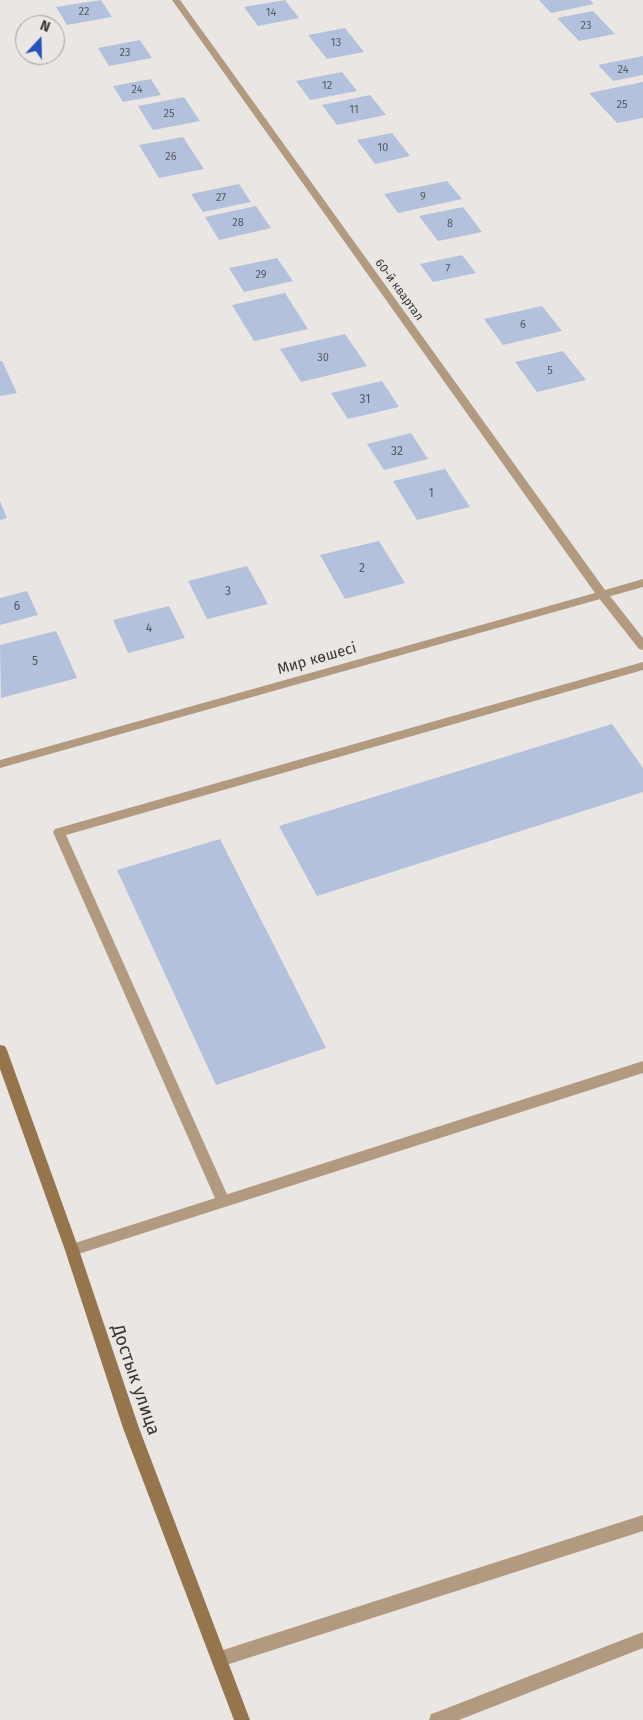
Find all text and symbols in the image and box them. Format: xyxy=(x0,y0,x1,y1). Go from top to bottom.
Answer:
house number: 22 xyxy=(79,5,89,19)
house number: 14 xyxy=(266,6,276,20)
north arrow xyxy=(15,15,65,65)
text: N xyxy=(38,17,53,36)
house number: 23 xyxy=(581,19,591,33)
house number: 13 xyxy=(331,36,341,50)
house number: 23 xyxy=(120,46,130,60)
house number: 24 xyxy=(618,63,628,77)
house number: 12 xyxy=(322,79,332,93)
house number: 24 xyxy=(132,83,142,97)
house number: 25 xyxy=(617,98,627,112)
house number: 11 xyxy=(349,103,359,117)
house number: 25 xyxy=(164,107,174,121)
house number: 10 xyxy=(378,141,388,155)
house number: 26 xyxy=(165,150,177,164)
house number: 9 xyxy=(420,190,426,204)
house number: 27 xyxy=(216,191,226,205)
house number: 28 xyxy=(232,216,244,230)
house number: 8 xyxy=(447,217,453,231)
street label: 60-й квартал xyxy=(372,256,426,324)
house number: 7 xyxy=(446,262,450,276)
house number: 29 xyxy=(255,268,267,282)
house number: 6 xyxy=(520,318,526,332)
house number: 30 xyxy=(317,351,329,365)
house number: 5 xyxy=(547,364,553,378)
house number: 31 xyxy=(360,393,370,407)
house number: 32 xyxy=(391,445,403,459)
house number: 1 xyxy=(428,487,434,501)
house number: 2 xyxy=(359,562,365,576)
house number: 3 xyxy=(225,585,231,599)
house number: 6 xyxy=(14,600,20,614)
house number: 4 xyxy=(146,622,152,636)
street label: Мир көшесі xyxy=(275,639,359,679)
house number: 5 xyxy=(32,655,38,669)
street label: Достык улица xyxy=(106,1322,164,1438)

